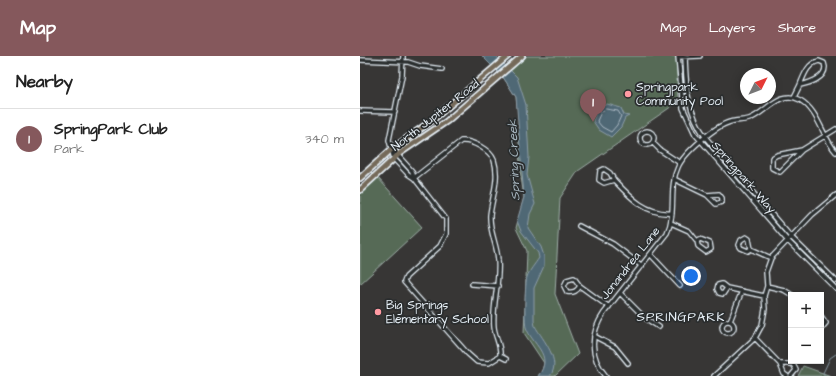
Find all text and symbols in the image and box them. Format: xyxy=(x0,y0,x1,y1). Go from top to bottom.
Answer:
text: Map xyxy=(20,15,56,42)
text: Map xyxy=(660,18,687,38)
text: Layers xyxy=(709,18,756,38)
text: Share xyxy=(778,18,816,38)
north arrow xyxy=(740,68,776,104)
text: Nearby xyxy=(16,70,73,94)
street label: North Jupiter Road xyxy=(388,76,483,155)
place label: Springpark Community Pool xyxy=(636,79,723,111)
pin: 1 xyxy=(580,89,606,122)
marker: Springpark Community Pool xyxy=(623,89,633,99)
water label: Spring Creek xyxy=(504,118,525,201)
text: SpringPark Club xyxy=(54,119,167,140)
text: 1 xyxy=(28,130,30,148)
text: 340 m xyxy=(305,130,344,148)
street label: Springpark Way xyxy=(707,138,780,218)
text: Park xyxy=(54,140,84,158)
street label: Jonandrea Lane xyxy=(597,223,665,303)
your location xyxy=(681,266,701,286)
map controls xyxy=(788,292,824,364)
button: + xyxy=(788,292,824,328)
place label: Big Springs Elementary School xyxy=(386,297,489,329)
marker: Big Springs Elementary School xyxy=(373,307,383,317)
district label: SPRINGPARK xyxy=(637,308,725,326)
button: − xyxy=(788,328,824,364)

